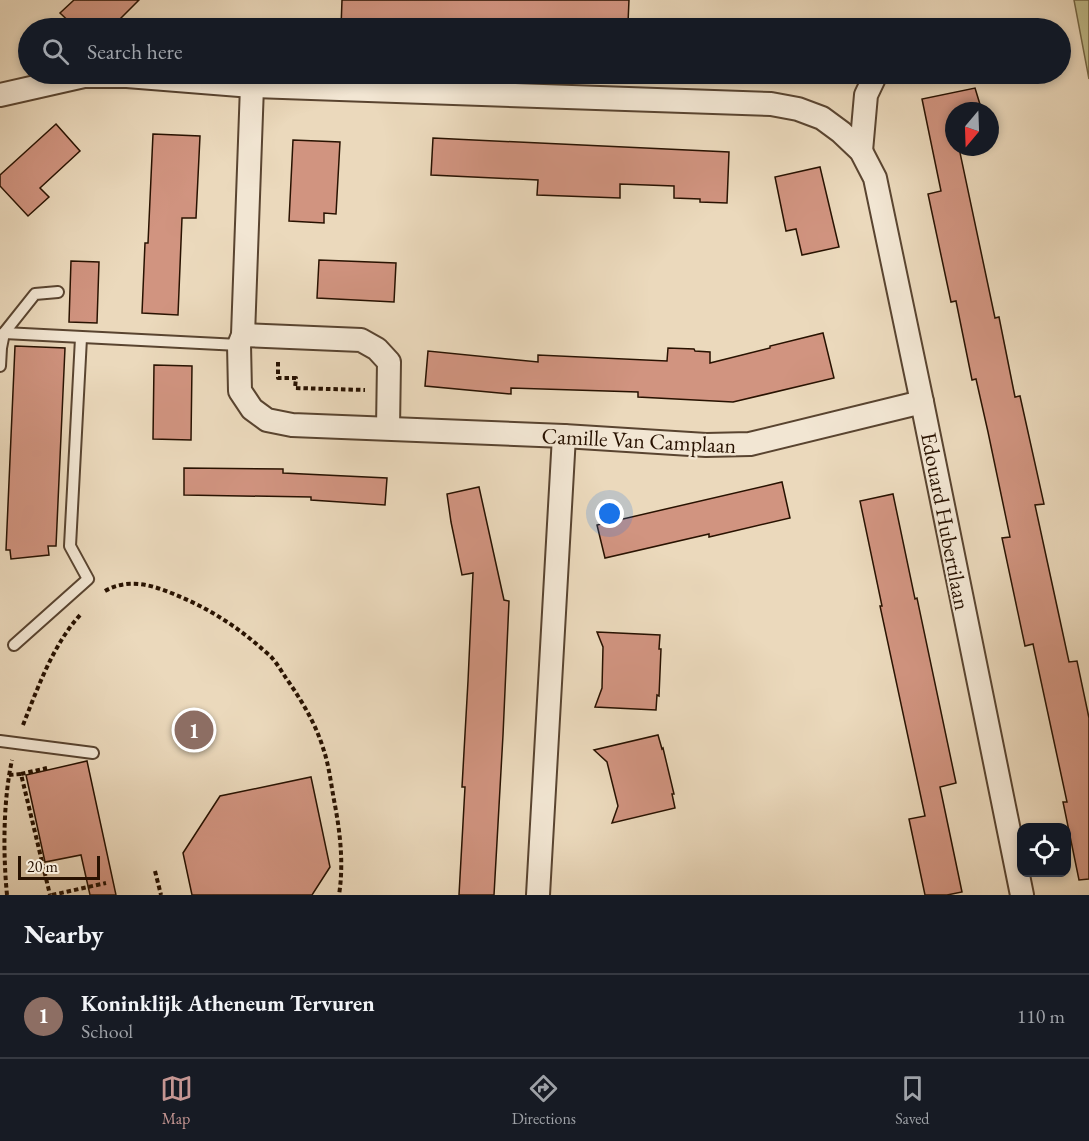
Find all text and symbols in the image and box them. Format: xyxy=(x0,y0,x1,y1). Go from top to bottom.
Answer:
search box xyxy=(18,18,1071,84)
icon: search xyxy=(39,35,72,68)
text: Search here xyxy=(87,37,182,66)
north arrow xyxy=(945,102,999,156)
street label: Camille Van Camplaan xyxy=(541,421,737,460)
street label: Edouard Hubertilaan xyxy=(914,430,977,613)
your location xyxy=(595,499,624,528)
pin: 1 xyxy=(174,708,214,752)
map controls xyxy=(1017,823,1071,877)
button: locate xyxy=(1017,823,1071,877)
scale bar xyxy=(18,853,100,880)
text: 20 m xyxy=(27,856,58,877)
text: Nearby xyxy=(24,917,104,951)
text: Koninklijk Atheneum Tervuren xyxy=(81,989,375,1018)
text: 1 xyxy=(38,1003,49,1029)
text: 110 m xyxy=(1017,1003,1065,1029)
text: School xyxy=(81,1018,133,1044)
tab: Map xyxy=(160,1072,193,1129)
tab: Directions xyxy=(512,1072,576,1129)
tab: Saved xyxy=(895,1072,929,1129)

